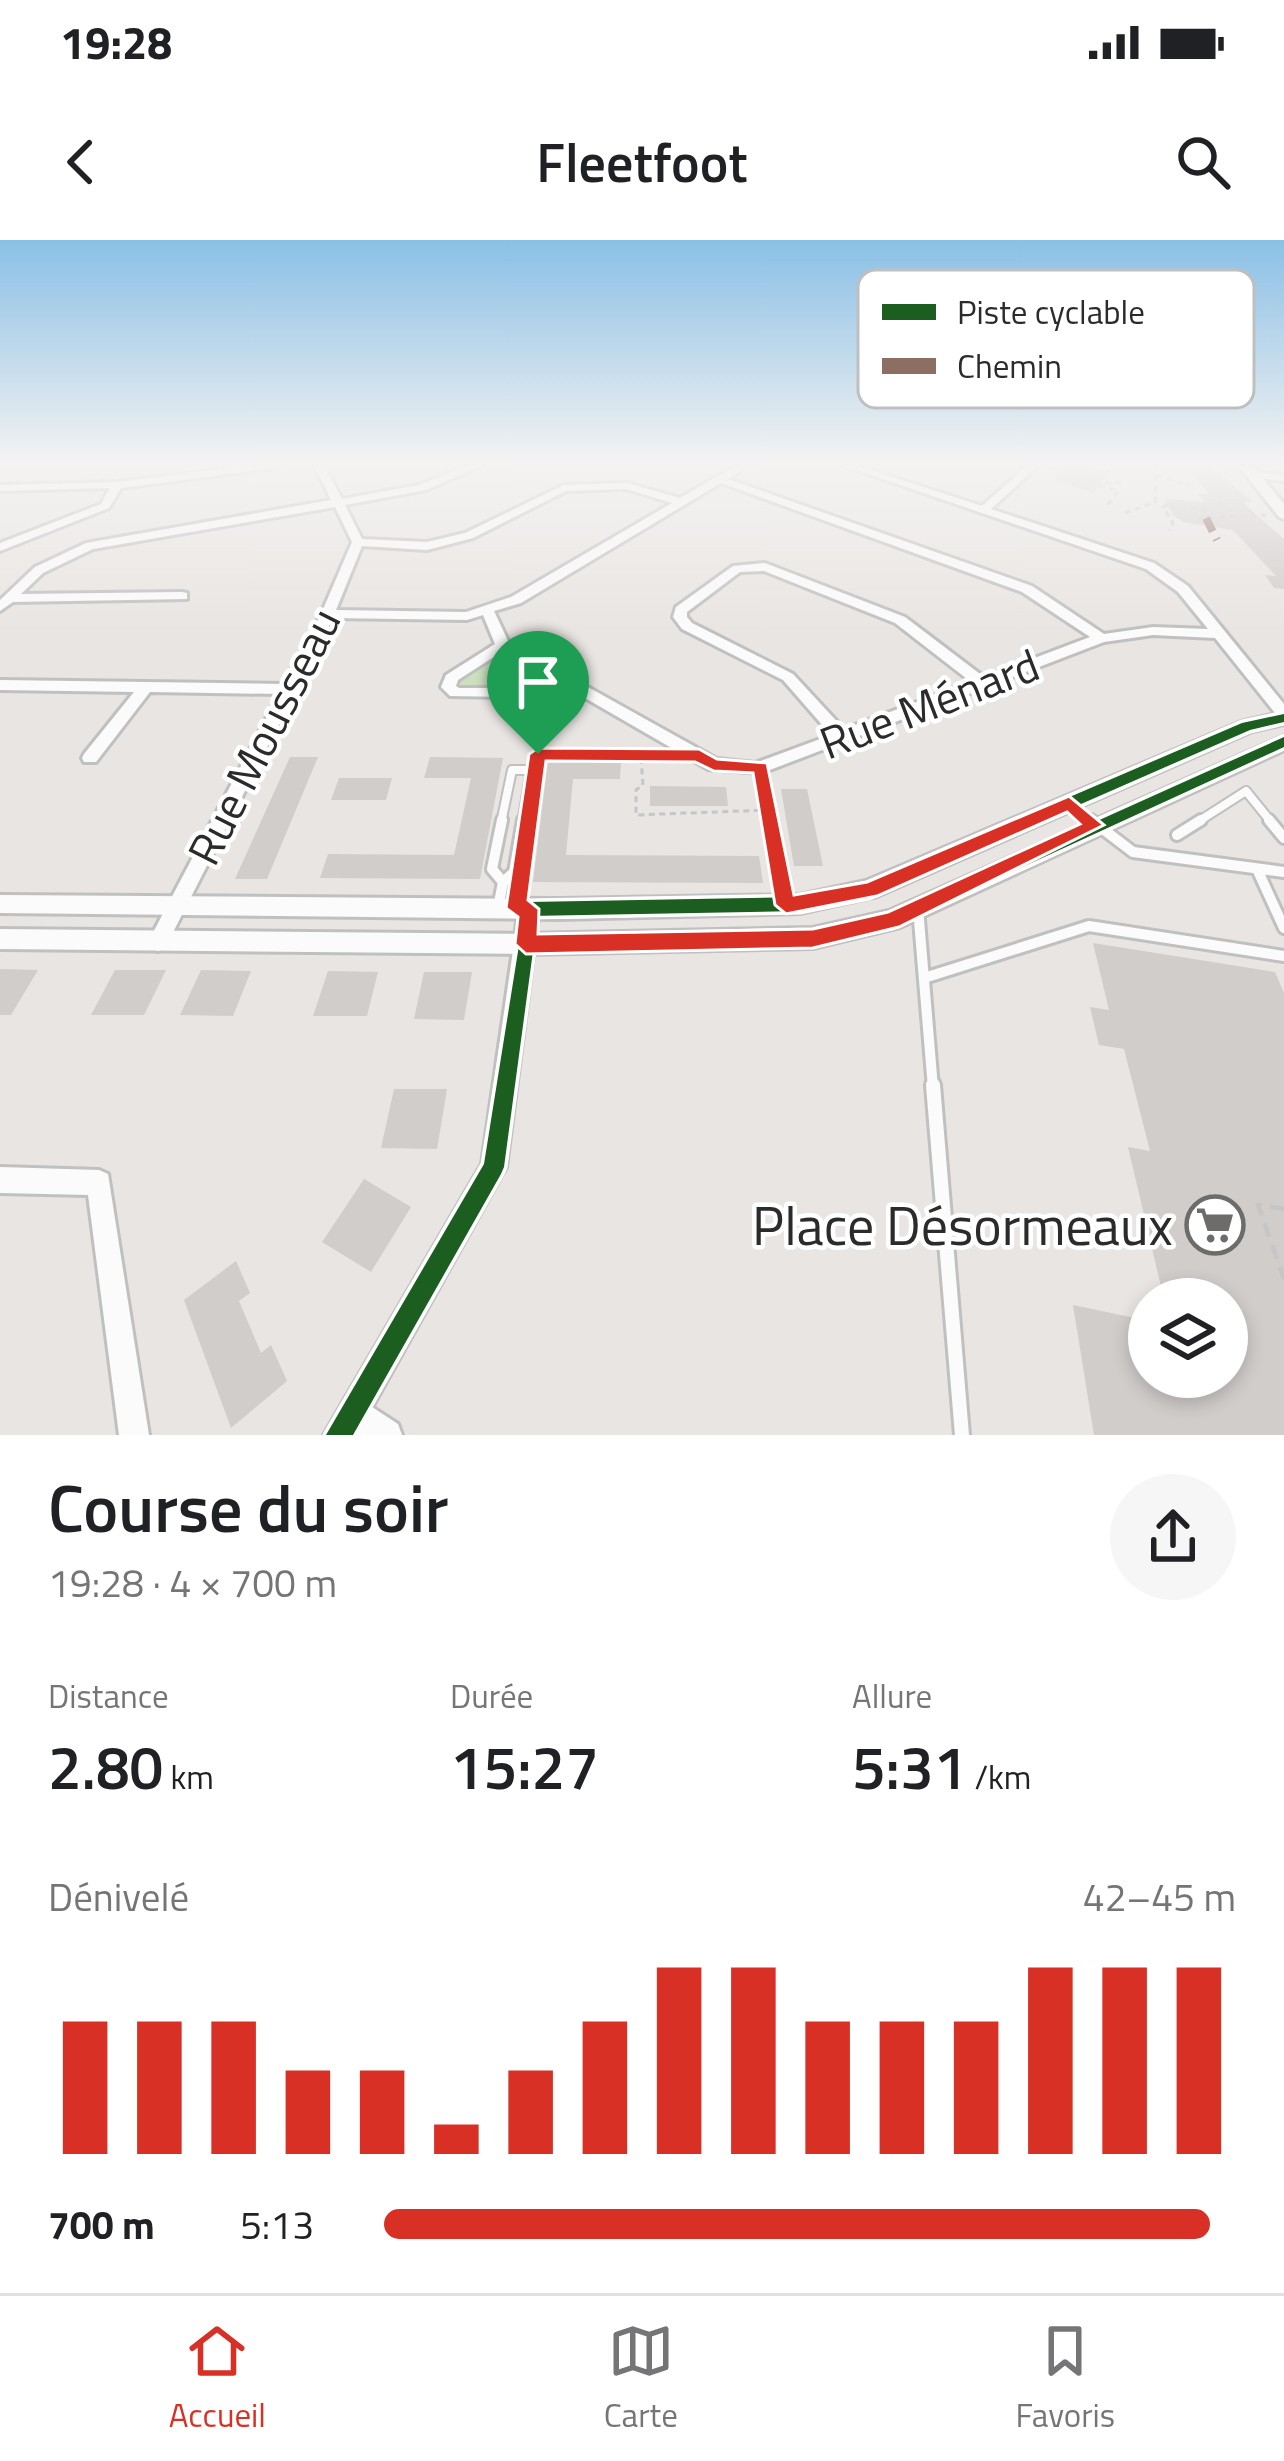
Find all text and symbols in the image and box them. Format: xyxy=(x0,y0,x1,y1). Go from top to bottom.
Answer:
text: 19:28 xyxy=(60,8,172,76)
text: Fleetfoot xyxy=(536,121,748,203)
icon: back xyxy=(48,129,114,195)
icon: search xyxy=(1170,129,1236,195)
legend xyxy=(858,270,1254,408)
text: Piste cyclable xyxy=(957,287,1145,337)
text: Chemin xyxy=(957,341,1062,391)
street label: Rue Mousseau xyxy=(169,596,357,876)
street label: Rue Ménard xyxy=(809,630,1049,776)
pin xyxy=(487,631,589,754)
icon: arrive xyxy=(505,649,571,715)
place label: Place Désormeaux xyxy=(752,1184,1173,1266)
supermarket icon: Place Désormeaux xyxy=(1184,1194,1246,1256)
map controls xyxy=(1128,1278,1248,1398)
button: layers xyxy=(1128,1278,1248,1398)
text: Course du soir xyxy=(48,1457,449,1558)
button: share xyxy=(1110,1474,1236,1600)
text: 19:28 · 4 × 700 m xyxy=(48,1553,337,1612)
text: Distance xyxy=(48,1671,169,1721)
text: Durée xyxy=(450,1671,533,1721)
text: Allure xyxy=(852,1671,932,1721)
text: 2.80 xyxy=(48,1721,163,1812)
text: 15:27 xyxy=(450,1721,599,1812)
text: 5:31 xyxy=(852,1721,967,1812)
text: km xyxy=(163,1752,214,1802)
text: /km xyxy=(967,1752,1031,1802)
text: Dénivelé xyxy=(48,1867,189,1926)
text: 42–45 m xyxy=(1083,1867,1236,1926)
text: 700 m xyxy=(48,2195,155,2254)
text: 5:13 xyxy=(240,2195,314,2254)
tab: Accueil xyxy=(169,2318,266,2440)
tab: Carte xyxy=(604,2318,678,2440)
tab: Favoris xyxy=(1016,2318,1115,2440)

